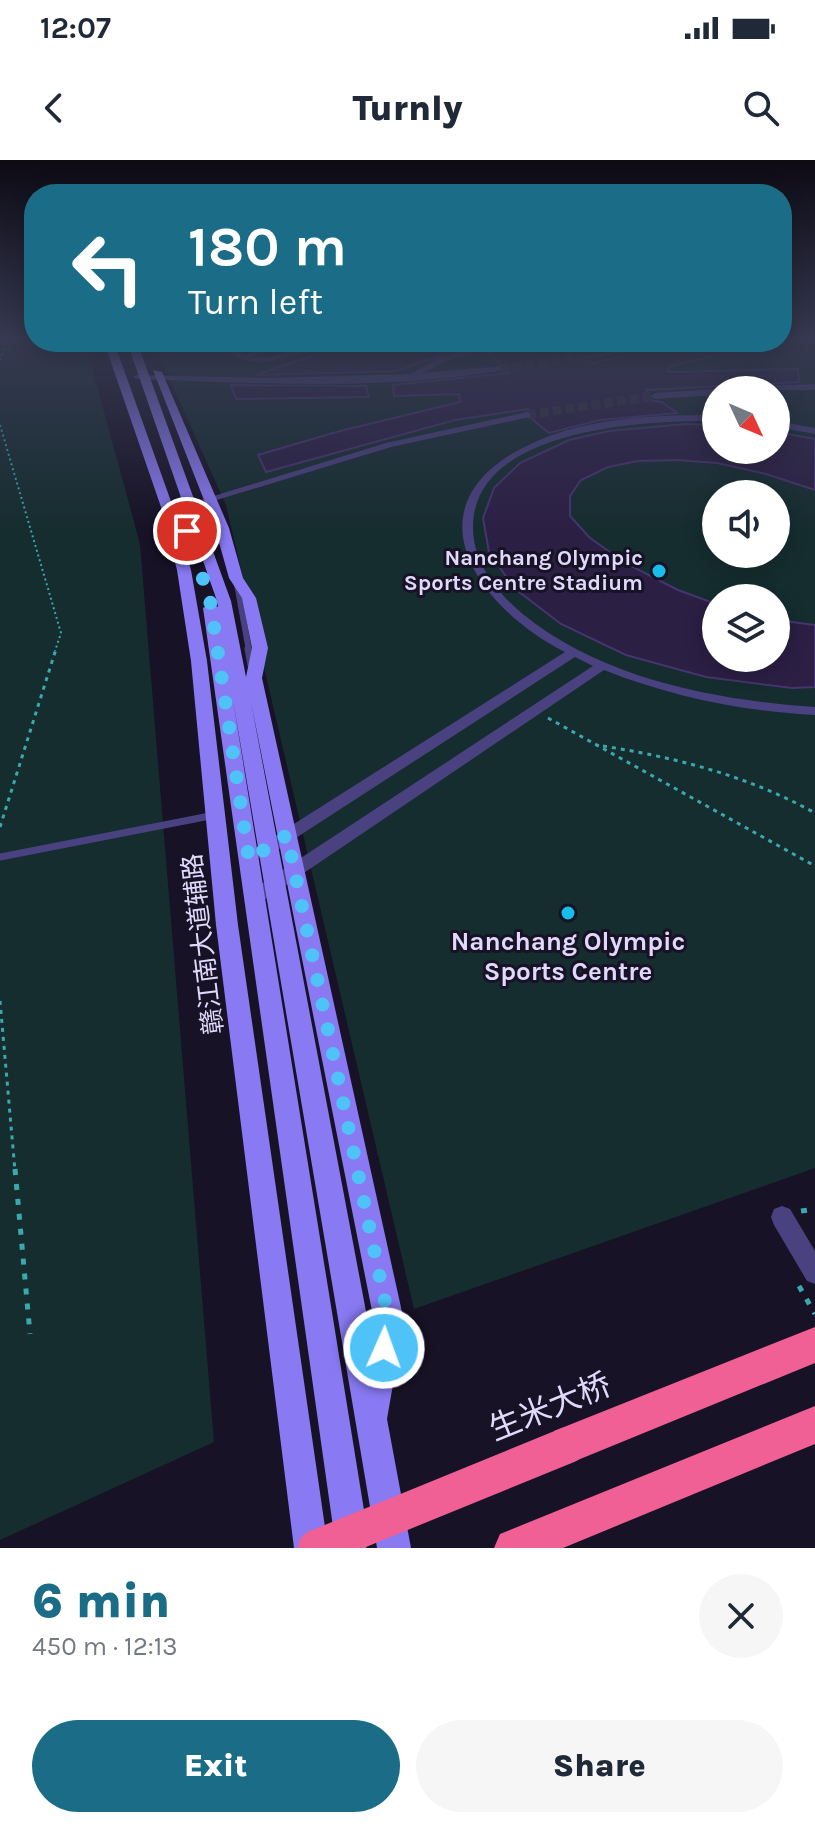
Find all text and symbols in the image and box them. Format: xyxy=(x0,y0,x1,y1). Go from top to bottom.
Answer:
text: 12:07 xyxy=(40,10,111,46)
icon: back xyxy=(32,86,76,130)
icon: search xyxy=(739,86,783,130)
text: Turnly xyxy=(352,87,463,129)
text: 180 m xyxy=(188,214,347,279)
icon: left xyxy=(56,216,160,320)
text: Turn left xyxy=(188,281,323,323)
north arrow xyxy=(702,376,790,464)
map controls xyxy=(702,376,790,672)
button: sound xyxy=(702,480,790,568)
pin xyxy=(153,497,221,565)
icon: arrive xyxy=(165,509,209,553)
place label: Nanchang Olympic Sports Centre Stadium xyxy=(404,545,643,596)
marker: Nanchang Olympic Sports Centre Stadium xyxy=(650,562,668,580)
button: layers xyxy=(702,584,790,672)
street label: 赣江南大道辅路 xyxy=(177,852,229,1036)
marker: Nanchang Olympic Sports Centre xyxy=(559,904,577,922)
place label: Nanchang Olympic Sports Centre xyxy=(451,926,685,987)
position arrow xyxy=(342,1306,426,1390)
street label: 生米大桥 xyxy=(484,1366,616,1448)
text: 6 min xyxy=(32,1573,170,1629)
button: close xyxy=(699,1574,783,1658)
text: 450 m · 12:13 xyxy=(32,1631,178,1662)
button: Exit xyxy=(32,1720,400,1812)
button: Share xyxy=(416,1720,783,1812)

